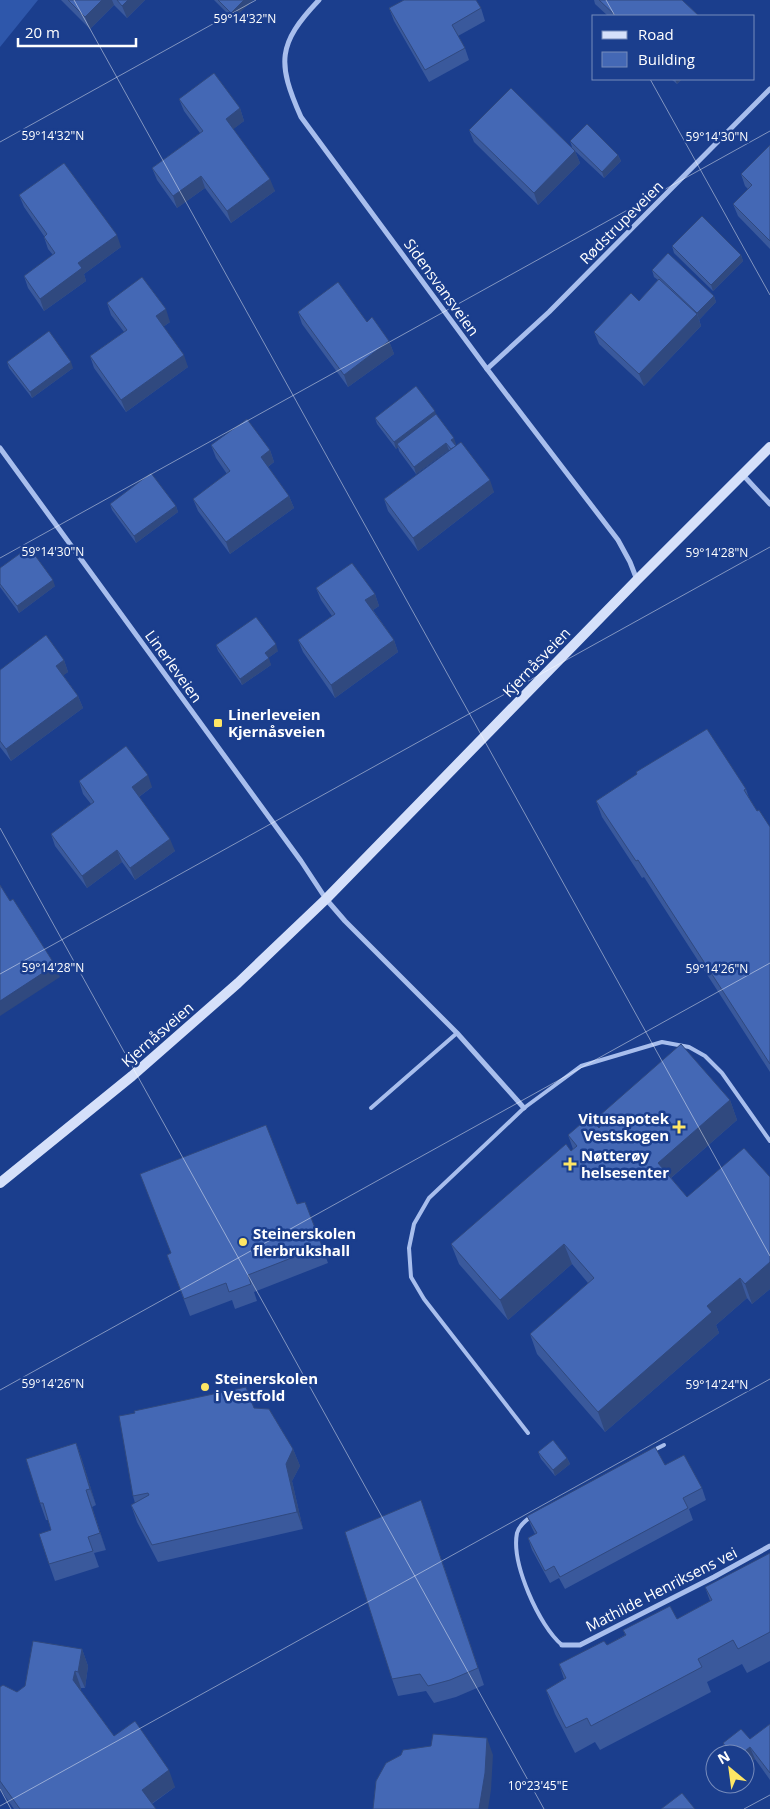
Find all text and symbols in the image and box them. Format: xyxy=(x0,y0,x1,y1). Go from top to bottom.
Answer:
text: 59°14'32"N xyxy=(214,10,276,27)
scale bar xyxy=(18,15,135,47)
legend xyxy=(592,15,755,80)
text: 20 m xyxy=(25,22,60,42)
text: Road xyxy=(638,24,674,44)
text: Building xyxy=(638,49,695,69)
text: 59°14'32"N xyxy=(22,127,84,144)
text: 59°14'30"N xyxy=(686,128,748,145)
street label: Rødstrupeveien xyxy=(575,176,667,268)
street label: Sidensvansveien xyxy=(400,234,484,340)
text: 59°14'30"N xyxy=(22,543,84,560)
text: 59°14'28"N xyxy=(686,544,748,561)
street label: Kjernåsveien xyxy=(498,623,574,701)
street label: Linerleveien xyxy=(141,626,207,706)
place label: Linerleveien Kjernåsveien xyxy=(228,704,325,741)
marker: Linerleveien Kjernåsveien xyxy=(212,717,224,729)
text: 59°14'28"N xyxy=(22,959,84,976)
text: 59°14'26"N xyxy=(686,960,748,977)
street label: Kjernåsveien xyxy=(117,997,197,1071)
place label: Vitusapotek Vestskogen xyxy=(578,1108,670,1145)
marker: Vitusapotek Vestskogen xyxy=(673,1121,685,1133)
place label: Nøtterøy helsesenter xyxy=(581,1145,669,1182)
marker: Nøtterøy helsesenter xyxy=(563,1157,577,1171)
place label: Steinerskolen flerbrukshall xyxy=(253,1223,356,1260)
marker: Steinerskolen flerbrukshall xyxy=(237,1236,249,1248)
place label: Steinerskolen i Vestfold xyxy=(215,1368,318,1405)
text: 59°14'26"N xyxy=(22,1375,84,1392)
text: 59°14'24"N xyxy=(686,1376,748,1393)
marker: Steinerskolen i Vestfold xyxy=(199,1381,211,1393)
street label: Mathilde Henriksens vei xyxy=(582,1542,740,1636)
north arrow xyxy=(705,1744,755,1794)
text: N xyxy=(714,1746,733,1768)
text: 10°23'45"E xyxy=(508,1777,568,1794)

